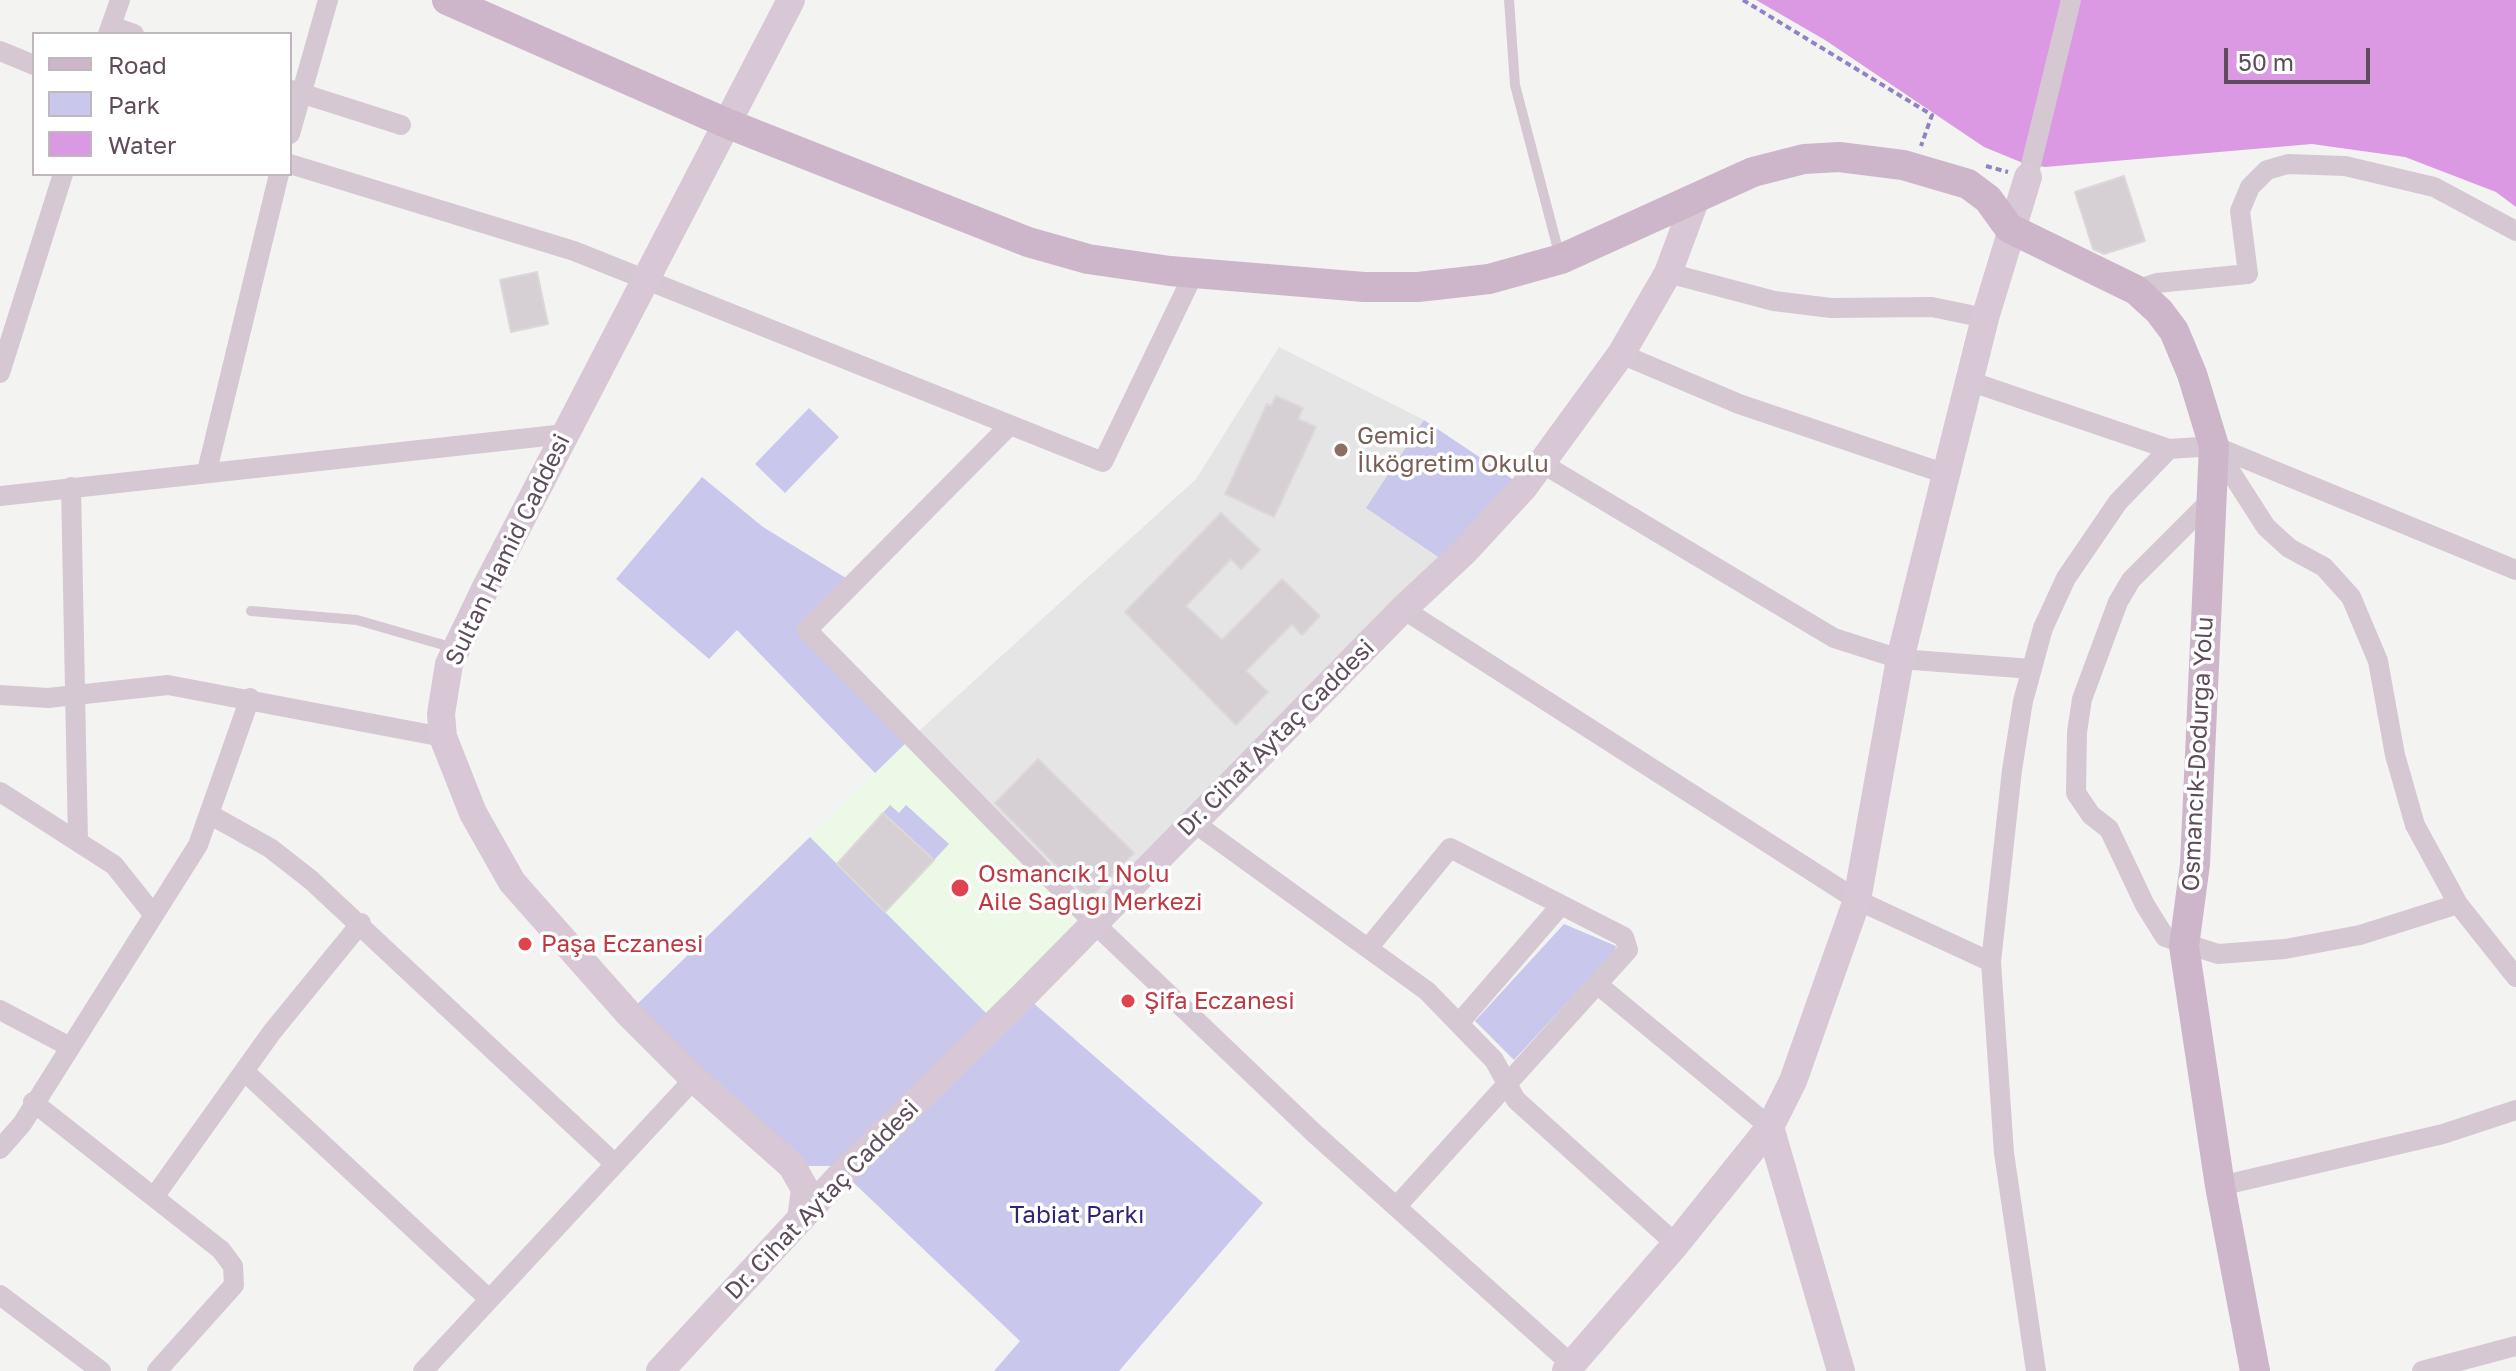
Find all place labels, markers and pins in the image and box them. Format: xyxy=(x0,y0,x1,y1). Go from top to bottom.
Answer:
place label: Gemici İlköğretim Okulu xyxy=(1357,422,1549,478)
marker: Gemici İlköğretim Okulu xyxy=(1332,441,1350,459)
place label: Osmancık 1 Nolu Aile Sağlığı Merkezi xyxy=(978,860,1202,916)
marker: Osmancık 1 Nolu Aile Sağlığı Merkezi xyxy=(949,877,971,899)
place label: Paşa Eczanesi xyxy=(541,930,703,958)
marker: Paşa Eczanesi xyxy=(516,935,534,953)
place label: Şifa Eczanesi xyxy=(1144,987,1295,1015)
marker: Şifa Eczanesi xyxy=(1119,992,1137,1010)

